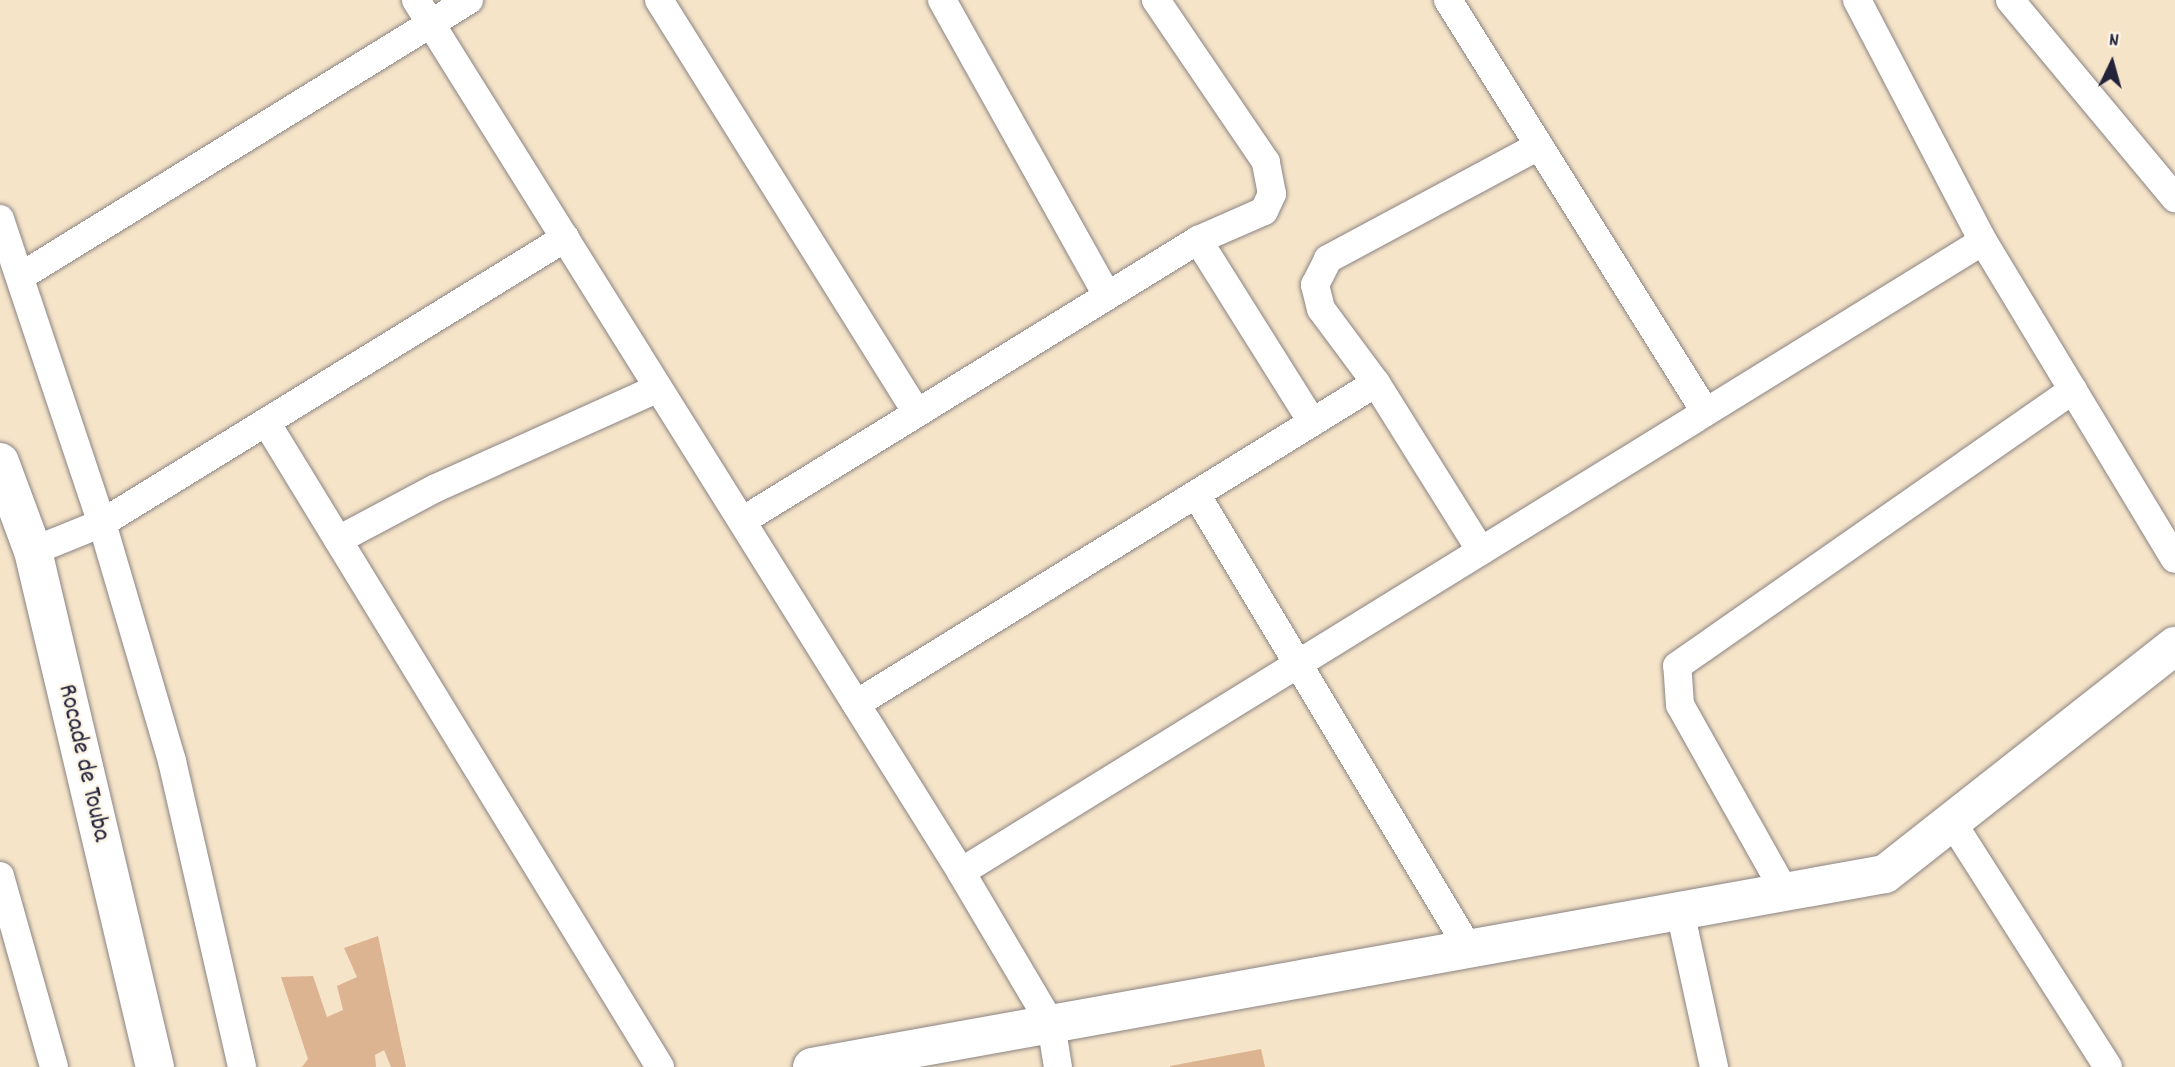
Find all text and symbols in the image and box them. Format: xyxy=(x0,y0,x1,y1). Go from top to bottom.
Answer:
north arrow xyxy=(2077,28,2147,98)
text: N xyxy=(2108,28,2120,55)
street label: Rocade de Touba xyxy=(50,681,116,845)

